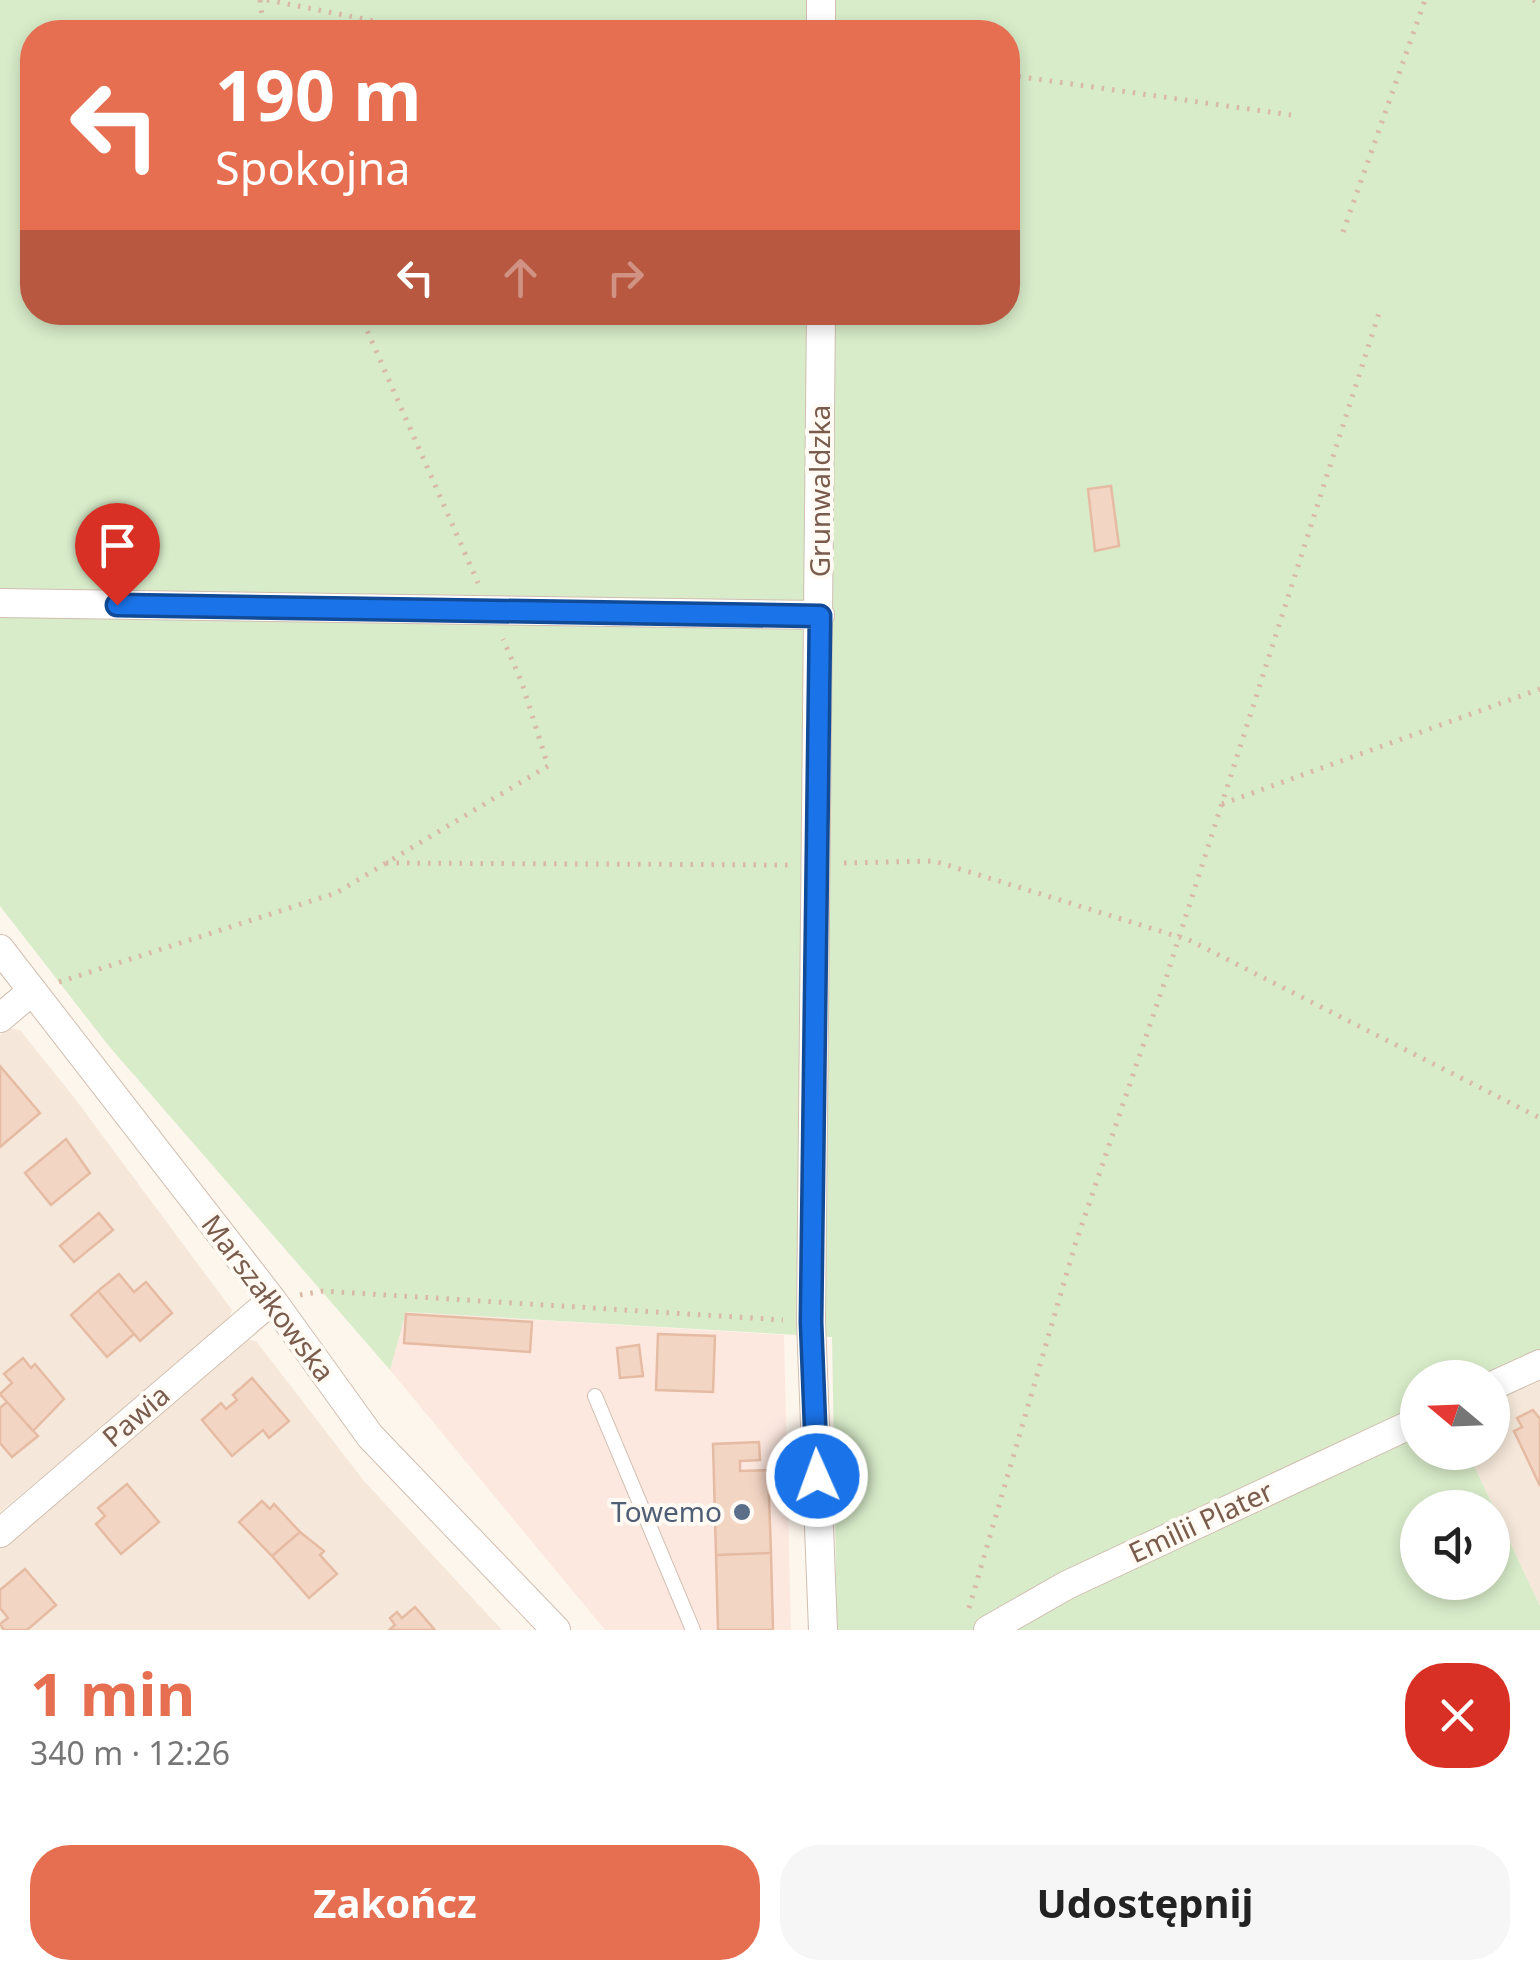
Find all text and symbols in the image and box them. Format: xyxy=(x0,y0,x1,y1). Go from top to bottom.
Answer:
text: 190 m xyxy=(215,46,422,142)
icon: left xyxy=(50,60,180,190)
text: Spokojna xyxy=(215,137,411,198)
icon: left xyxy=(388,250,443,305)
icon: ahead xyxy=(493,250,548,305)
icon: right xyxy=(598,250,653,305)
street label: Grunwaldzka xyxy=(800,405,838,577)
pin xyxy=(75,503,160,606)
icon: arrive xyxy=(90,518,145,573)
street label: Marszałkowska xyxy=(194,1206,344,1389)
north arrow xyxy=(1400,1360,1510,1470)
map controls xyxy=(1400,1360,1510,1600)
street label: Pawia xyxy=(94,1375,177,1455)
position arrow xyxy=(765,1424,869,1528)
street label: Emilii Plater xyxy=(1122,1471,1279,1571)
button: sound xyxy=(1400,1490,1510,1600)
place label: Towemo xyxy=(611,1492,722,1530)
marker: Towemo xyxy=(731,1501,753,1523)
text: 1 min xyxy=(30,1652,195,1734)
button: close xyxy=(1405,1663,1510,1768)
text: 340 m · 12:26 xyxy=(30,1731,230,1774)
button: Zakończ xyxy=(30,1845,760,1960)
button: Udostępnij xyxy=(780,1845,1510,1960)

